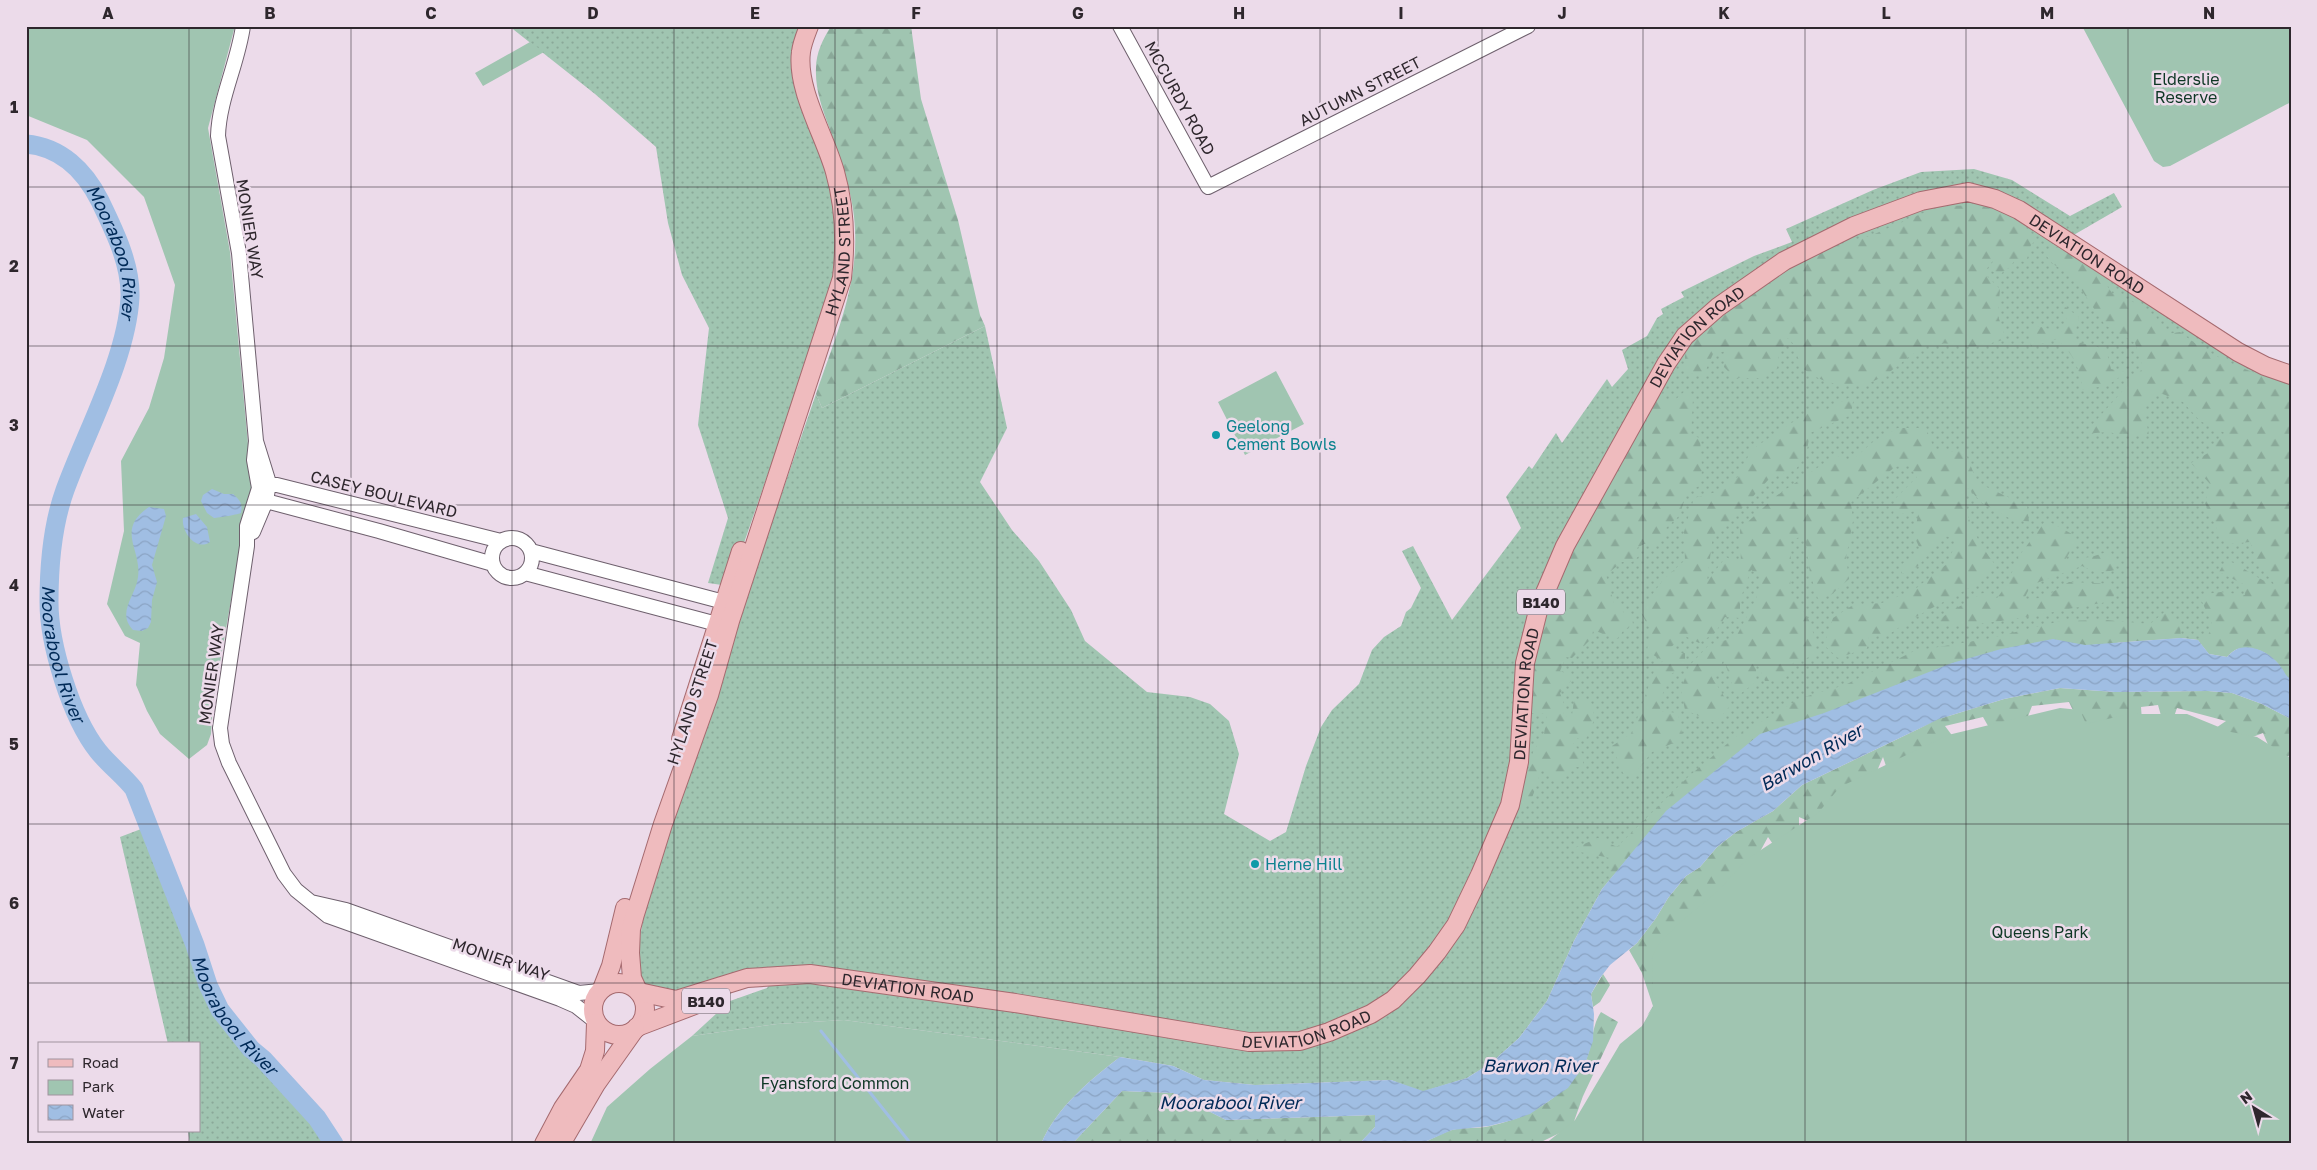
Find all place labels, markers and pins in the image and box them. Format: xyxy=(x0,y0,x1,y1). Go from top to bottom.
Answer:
place label: Geelong Cement Bowls xyxy=(1226,416,1336,454)
marker: Geelong Cement Bowls xyxy=(1210,429,1222,441)
place label: Herne Hill xyxy=(1265,854,1343,874)
marker: Herne Hill xyxy=(1249,858,1261,870)

